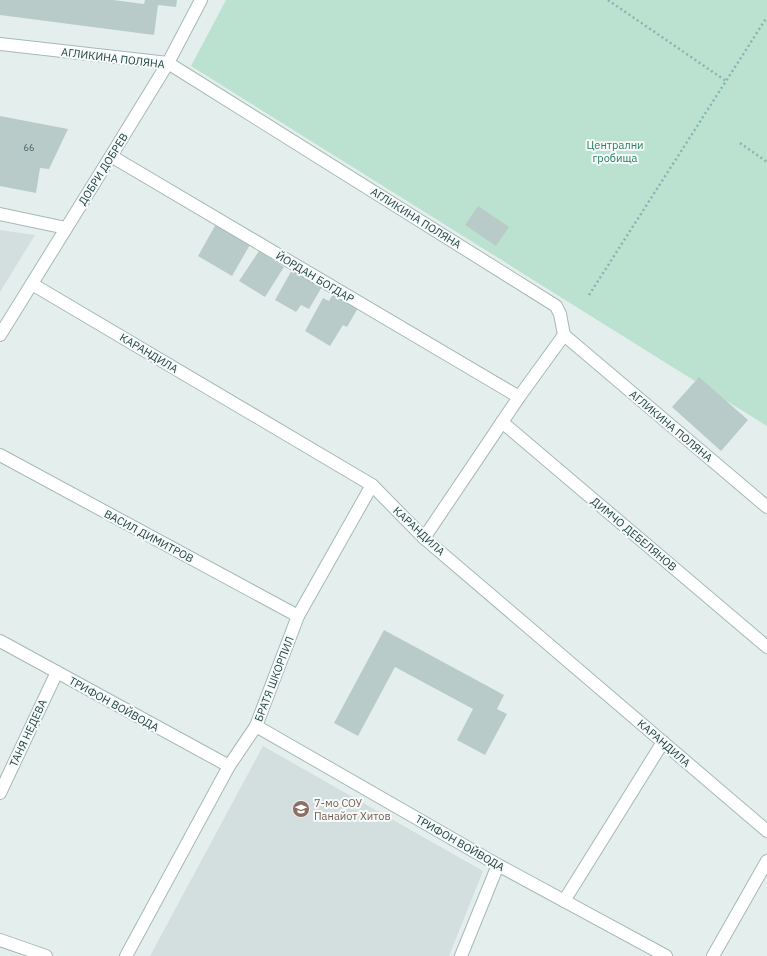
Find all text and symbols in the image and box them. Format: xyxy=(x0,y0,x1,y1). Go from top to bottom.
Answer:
street label: АГЛИКИНА ПОЛЯНА xyxy=(60,45,166,71)
street label: ДОБРИ ДОБРЕВ xyxy=(75,130,131,208)
park label: Централни гробища xyxy=(586,138,644,165)
house number: 66 xyxy=(24,142,34,153)
street label: АГЛИКИНА ПОЛЯНА xyxy=(368,184,464,252)
street label: ЙОРДАН БОГДАР xyxy=(273,248,357,306)
street label: КАРАНДИЛА xyxy=(117,330,181,376)
street label: АГЛИКИНА ПОЛЯНА xyxy=(627,387,715,465)
street label: ДИМЧО ДЕБЕЛЯНОВ xyxy=(588,494,680,574)
street label: КАРАНДИЛА xyxy=(390,503,448,559)
street label: ВАСИЛ ДИМИТРОВ xyxy=(102,507,196,565)
street label: БРАТЯ ШКОРПИЛ xyxy=(251,634,297,724)
street label: ТРИФОН ВОЙВОДА xyxy=(67,673,161,735)
street label: ТАНЯ НЕДЕВА xyxy=(6,697,50,769)
street label: КАРАНДИЛА xyxy=(635,716,693,770)
place label: 7-мо СОУ Панайот Хитов xyxy=(314,796,391,823)
school or university icon: 7-мо СОУ Панайот Хитов xyxy=(291,799,311,819)
street label: ТРИФОН ВОЙВОДА xyxy=(413,812,507,874)

